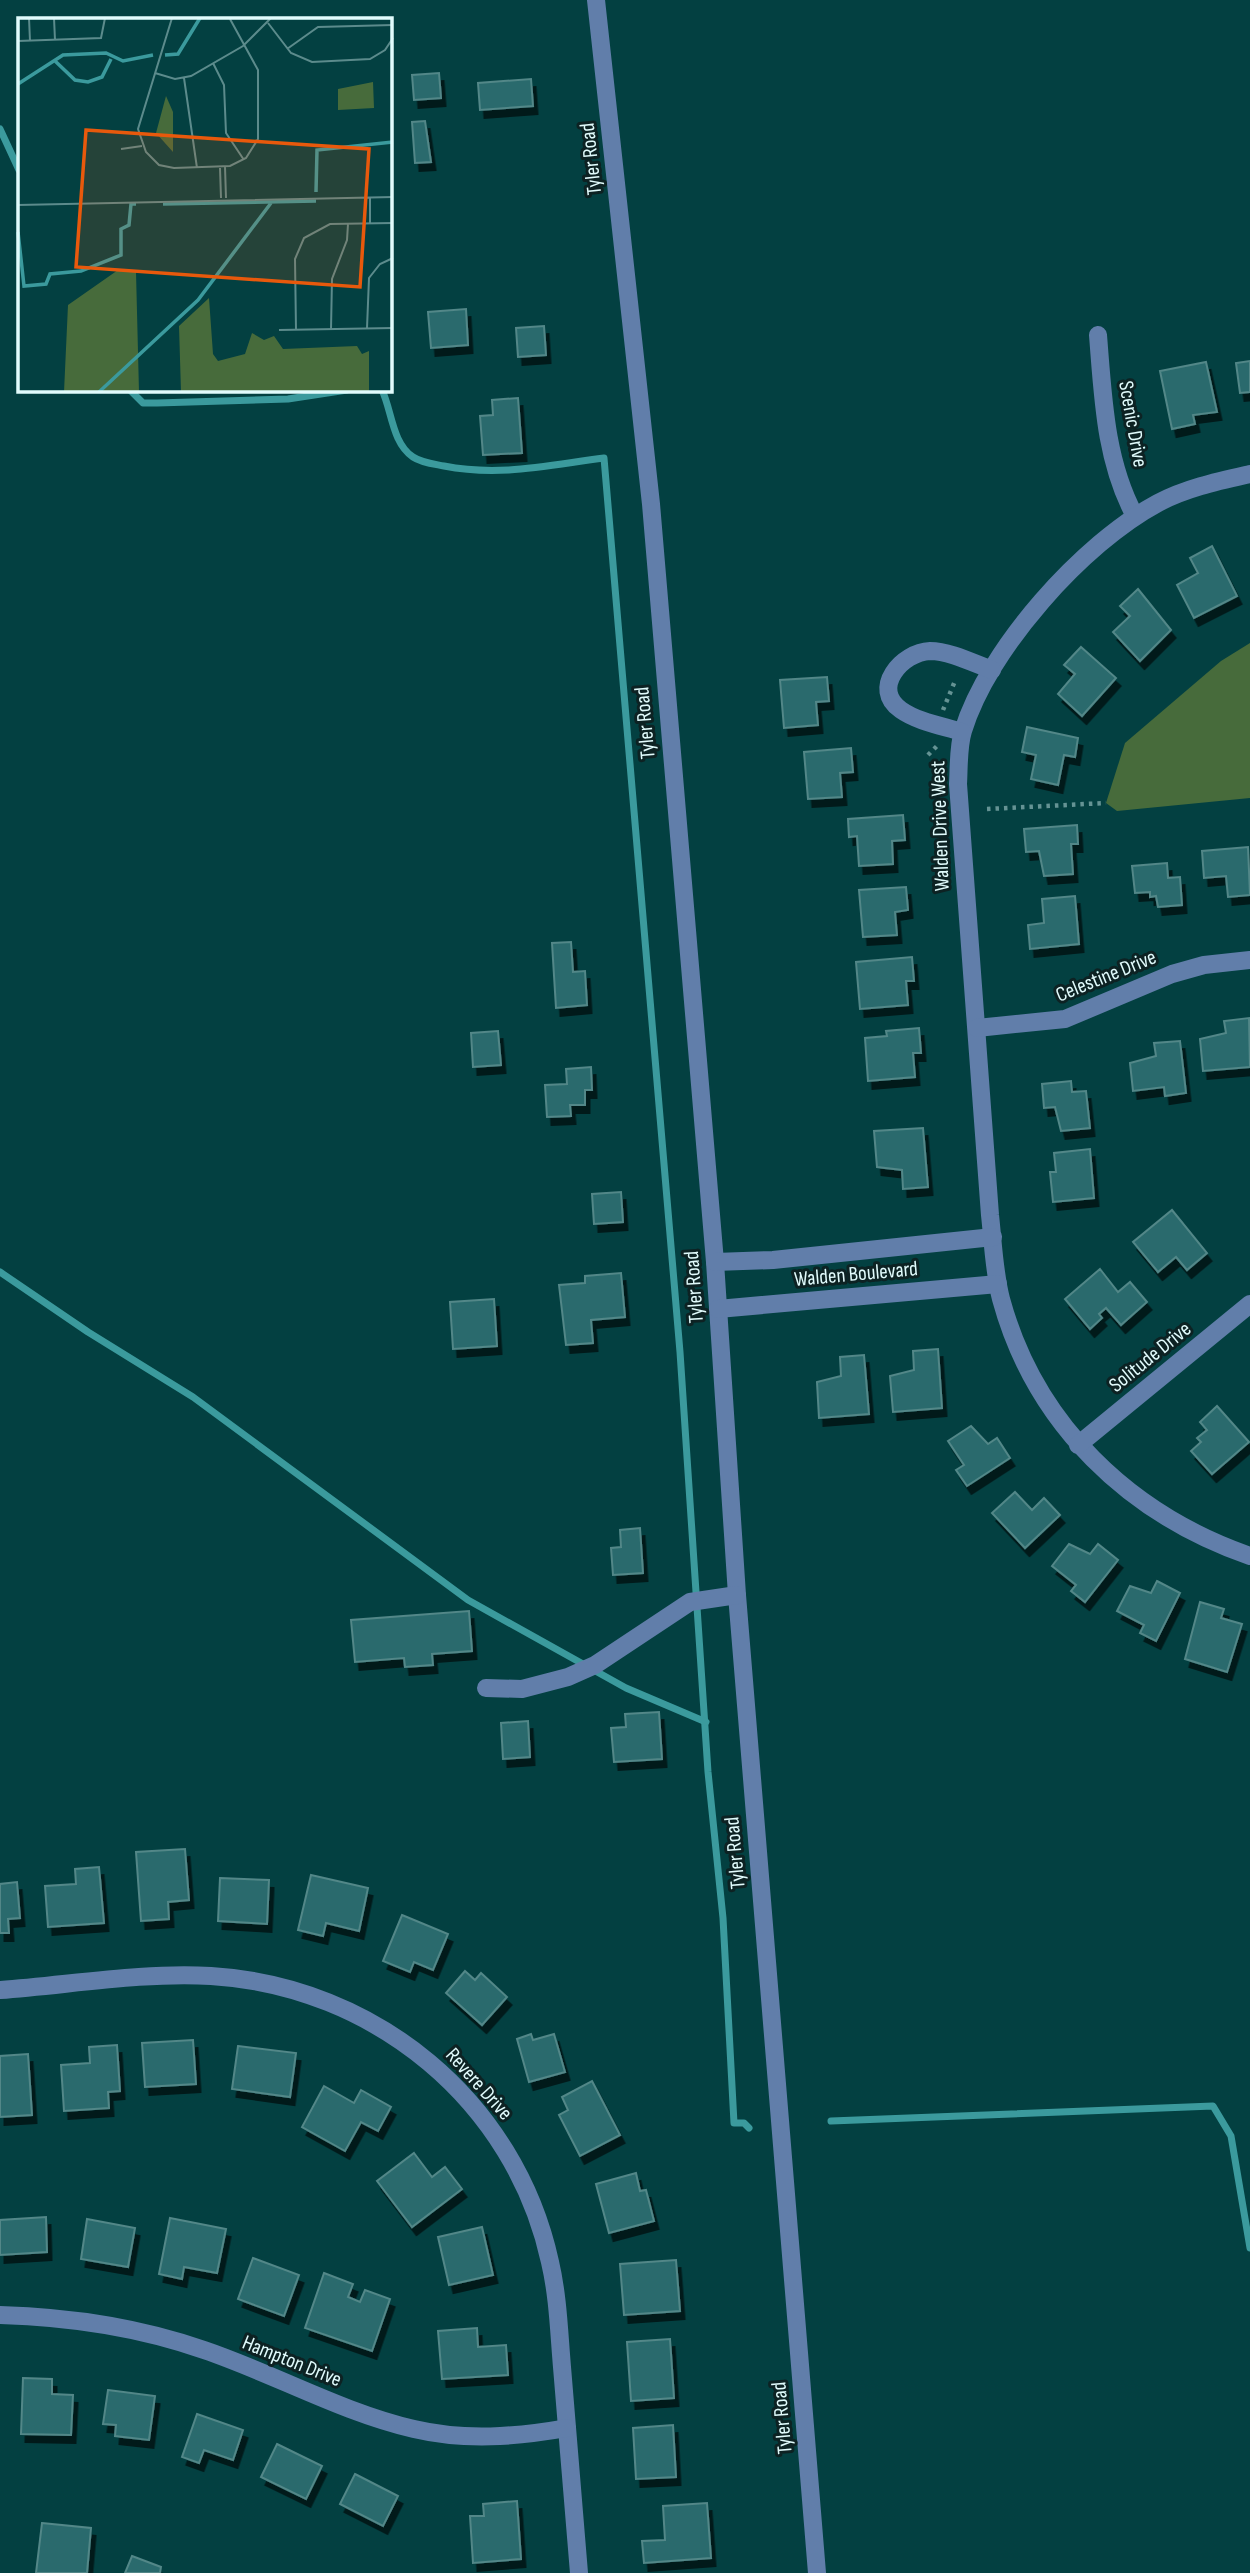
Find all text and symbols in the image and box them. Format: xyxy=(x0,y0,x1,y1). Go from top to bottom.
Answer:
inset map xyxy=(18,18,392,392)
street label: Tyler Road xyxy=(575,122,607,196)
street label: Scenic Drive xyxy=(1113,379,1153,469)
street label: Tyler Road xyxy=(629,686,661,760)
street label: Walden Drive West xyxy=(925,760,955,892)
street label: Celestine Drive xyxy=(1052,945,1160,1007)
street label: Tyler Road xyxy=(679,1250,709,1324)
street label: Walden Boulevard xyxy=(793,1256,919,1292)
street label: Solitude Drive xyxy=(1104,1316,1196,1398)
street label: Tyler Road xyxy=(719,1816,751,1890)
street label: Revere Drive xyxy=(440,2043,518,2125)
street label: Hampton Drive xyxy=(239,2330,345,2392)
street label: Tyler Road xyxy=(766,2381,798,2455)

